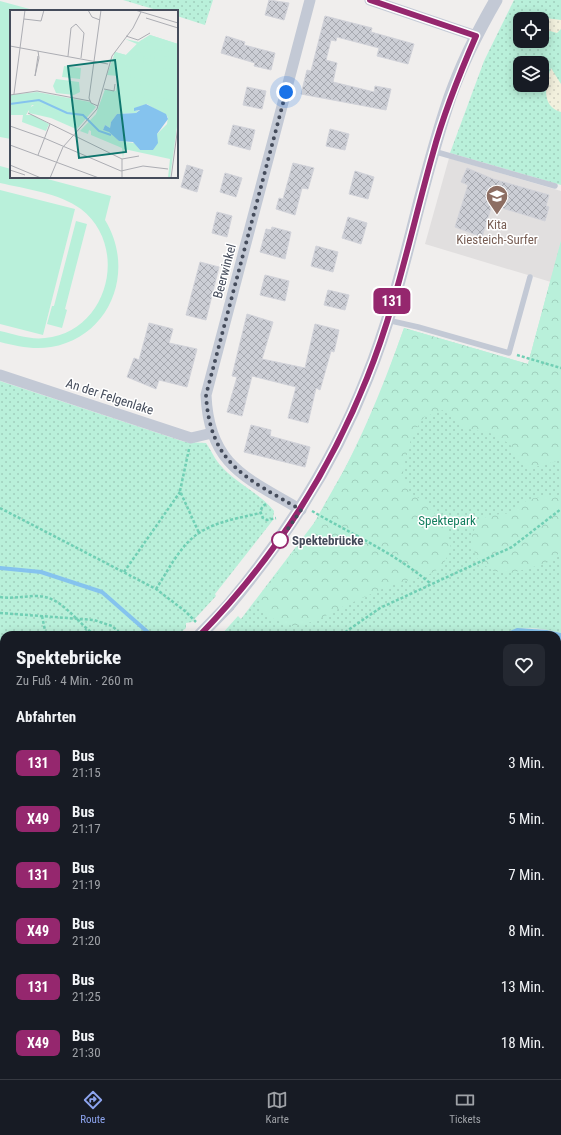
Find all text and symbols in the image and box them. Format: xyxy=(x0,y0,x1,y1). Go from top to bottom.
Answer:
inset map xyxy=(10,10,178,178)
map controls xyxy=(513,12,549,92)
button: locate xyxy=(513,12,549,48)
button: layers xyxy=(513,56,549,92)
your location xyxy=(276,82,296,102)
school or university icon: Kita Kiesteich-Surfer xyxy=(484,183,510,216)
place label: Kita Kiesteich-Surfer xyxy=(456,217,538,247)
street label: Beerwinkel xyxy=(210,242,239,300)
line badge: 131 xyxy=(369,288,415,314)
text: 131 xyxy=(381,293,403,309)
street label: An der Felgenlake xyxy=(64,375,156,418)
park label: Spektepark xyxy=(418,513,476,528)
marker: Spektebrücke xyxy=(271,531,289,549)
place label: Spektebrücke xyxy=(292,533,364,548)
button: heart xyxy=(503,644,545,686)
text: Spektebrücke xyxy=(16,646,121,669)
text: Zu Fuß · 4 Min. · 260 m xyxy=(16,673,133,688)
text: Abfahrten xyxy=(16,708,76,726)
text: Bus xyxy=(72,747,95,765)
text: 3 Min. xyxy=(508,754,545,772)
text: 131 xyxy=(27,755,49,771)
text: 21:15 xyxy=(72,765,101,780)
text: Bus xyxy=(72,803,95,821)
text: 5 Min. xyxy=(508,810,545,828)
text: X49 xyxy=(27,811,49,827)
text: 21:17 xyxy=(72,821,101,836)
text: Bus xyxy=(72,859,95,877)
text: 7 Min. xyxy=(508,866,545,884)
text: 131 xyxy=(27,867,49,883)
text: 21:19 xyxy=(72,877,101,892)
text: Bus xyxy=(72,915,95,933)
text: 8 Min. xyxy=(508,922,545,940)
text: X49 xyxy=(27,923,49,939)
text: 21:20 xyxy=(72,933,101,948)
text: Bus xyxy=(72,971,95,989)
text: 13 Min. xyxy=(501,978,545,996)
text: 131 xyxy=(27,979,49,995)
text: 21:25 xyxy=(72,989,101,1004)
text: Bus xyxy=(72,1027,95,1045)
text: 18 Min. xyxy=(501,1034,545,1052)
text: X49 xyxy=(27,1035,49,1051)
text: 21:30 xyxy=(72,1045,101,1060)
tab: Route xyxy=(80,1089,105,1126)
tab: Karte xyxy=(266,1089,289,1126)
tab: Tickets xyxy=(449,1089,481,1126)

